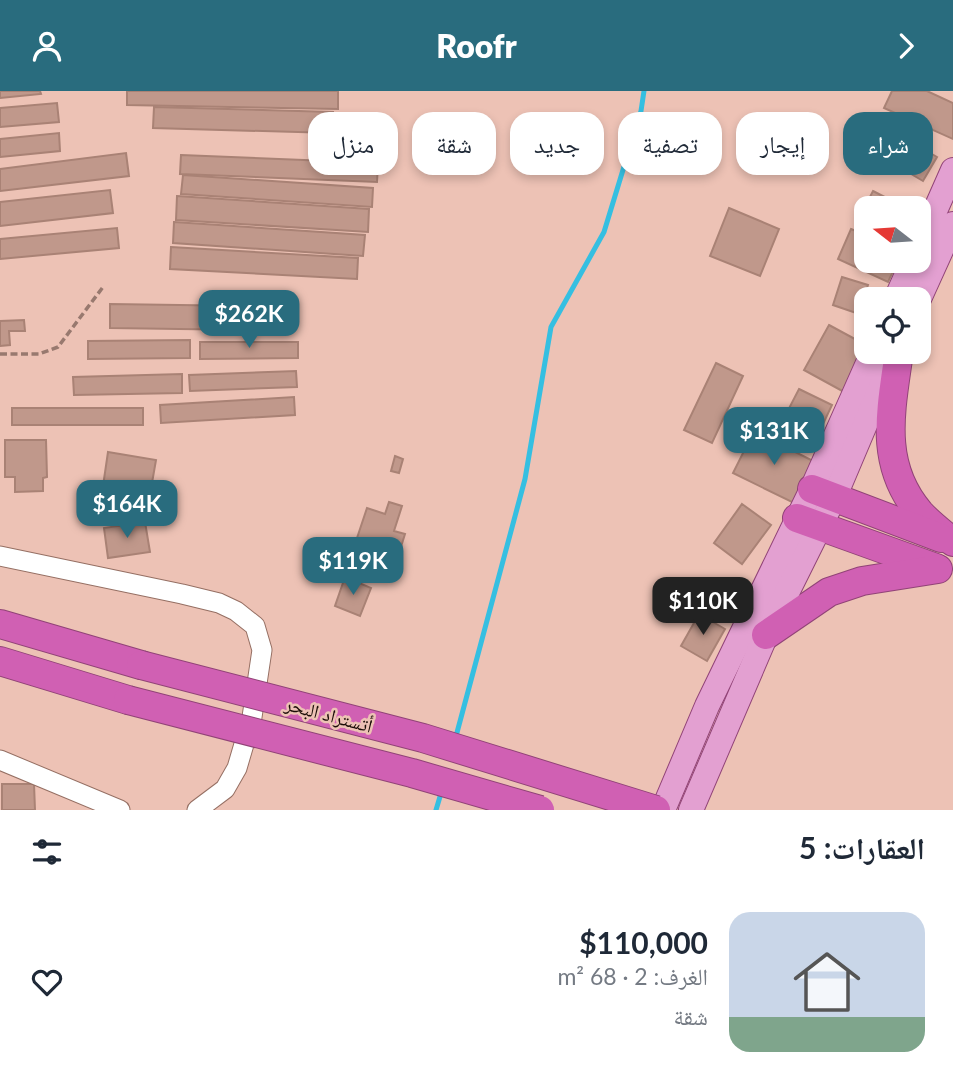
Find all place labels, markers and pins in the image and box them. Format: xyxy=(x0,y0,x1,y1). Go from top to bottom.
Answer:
pin: $262K xyxy=(200,291,298,350)
pin: $131K xyxy=(725,407,823,467)
pin: $164K xyxy=(78,481,176,540)
pin: $119K xyxy=(304,538,402,597)
pin: $110K xyxy=(654,577,752,637)

